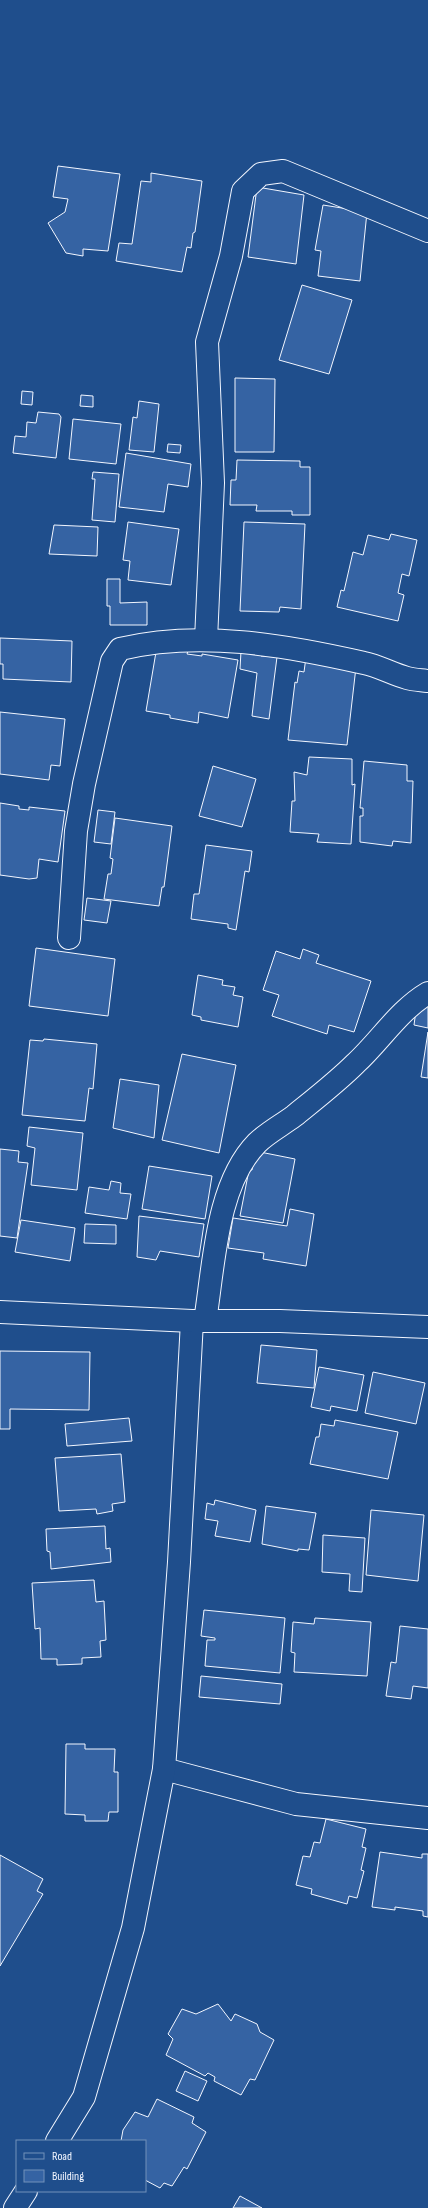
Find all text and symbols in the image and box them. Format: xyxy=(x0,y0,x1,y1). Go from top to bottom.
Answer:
legend xyxy=(16,2140,146,2192)
text: Road xyxy=(52,2149,72,2164)
text: Building xyxy=(52,2169,84,2184)

